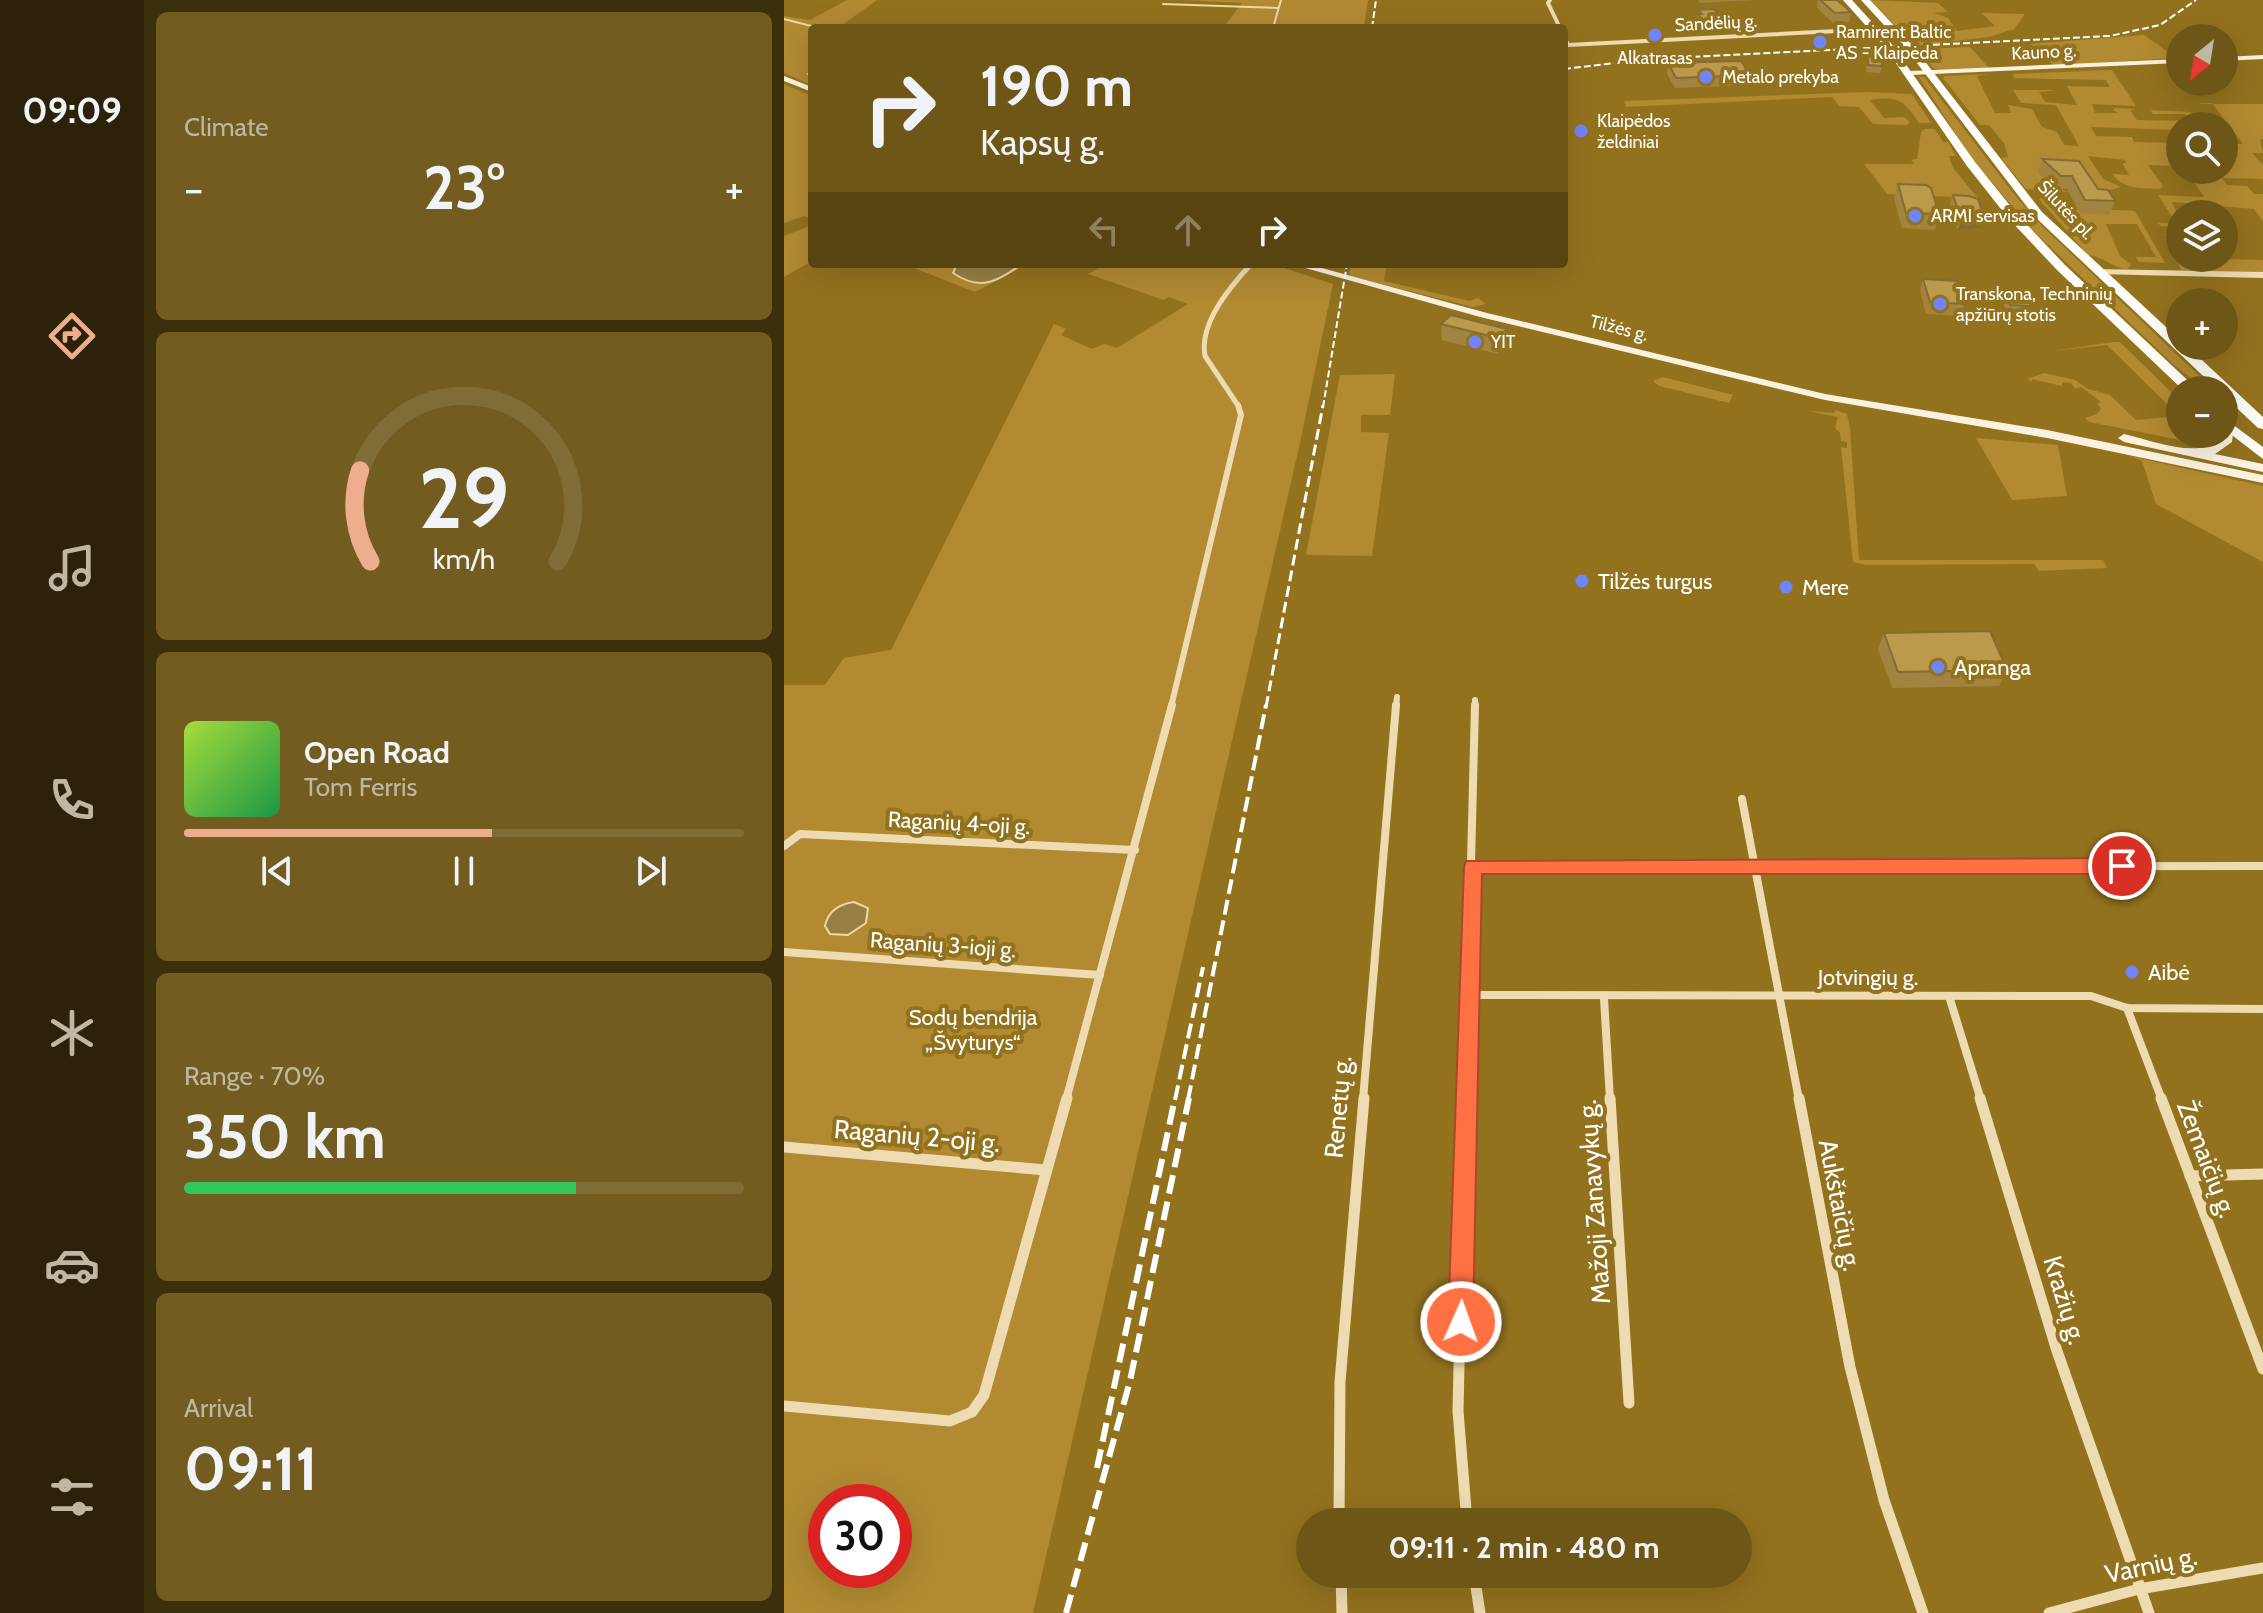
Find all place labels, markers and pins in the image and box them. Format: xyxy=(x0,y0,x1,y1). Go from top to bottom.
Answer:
place label: Ramirent Baltic AS - Klaipėda xyxy=(1836,21,1951,64)
marker: Alkatrasas xyxy=(1646,26,1664,44)
marker: Ramirent Baltic AS - Klaipėda xyxy=(1811,33,1829,51)
place label: Alkatrasas xyxy=(1617,47,1693,69)
place label: Metalo prekyba xyxy=(1722,66,1839,88)
marker: Metalo prekyba xyxy=(1697,68,1715,86)
place label: Klaipėdos želdiniai xyxy=(1597,110,1670,153)
marker: Klaipėdos želdiniai xyxy=(1572,122,1590,140)
place label: ARMI servisas xyxy=(1931,205,2035,227)
marker: ARMI servisas xyxy=(1906,207,1924,225)
place label: Transkona, Techninių apžiūrų stotis xyxy=(1956,283,2113,326)
marker: Transkona, Techninių apžiūrų stotis xyxy=(1931,295,1949,313)
place label: YIT xyxy=(1490,331,1516,353)
marker: YIT xyxy=(1466,333,1484,351)
place label: Tilžės turgus xyxy=(1598,568,1712,595)
marker: Tilžės turgus xyxy=(1573,572,1591,590)
place label: Mere xyxy=(1802,574,1849,601)
marker: Mere xyxy=(1777,578,1795,596)
place label: Apranga xyxy=(1954,654,2031,681)
marker: Apranga xyxy=(1929,658,1947,676)
pin xyxy=(2088,832,2156,900)
place label: Aibė xyxy=(2148,959,2190,986)
marker: Aibė xyxy=(2123,963,2141,981)

